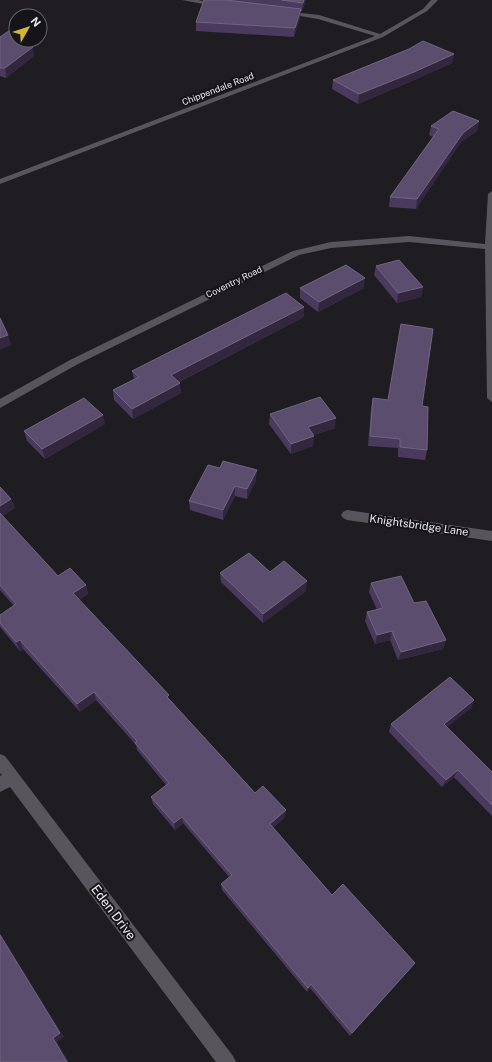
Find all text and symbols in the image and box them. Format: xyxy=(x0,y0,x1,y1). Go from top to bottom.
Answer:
north arrow xyxy=(8,8,48,48)
text: N xyxy=(28,15,43,29)
street label: Chippendale Road xyxy=(180,70,255,107)
street label: Coventry Road xyxy=(204,263,264,300)
street label: Knightsbridge Lane xyxy=(369,512,469,538)
street label: Eden Drive xyxy=(88,882,139,943)

